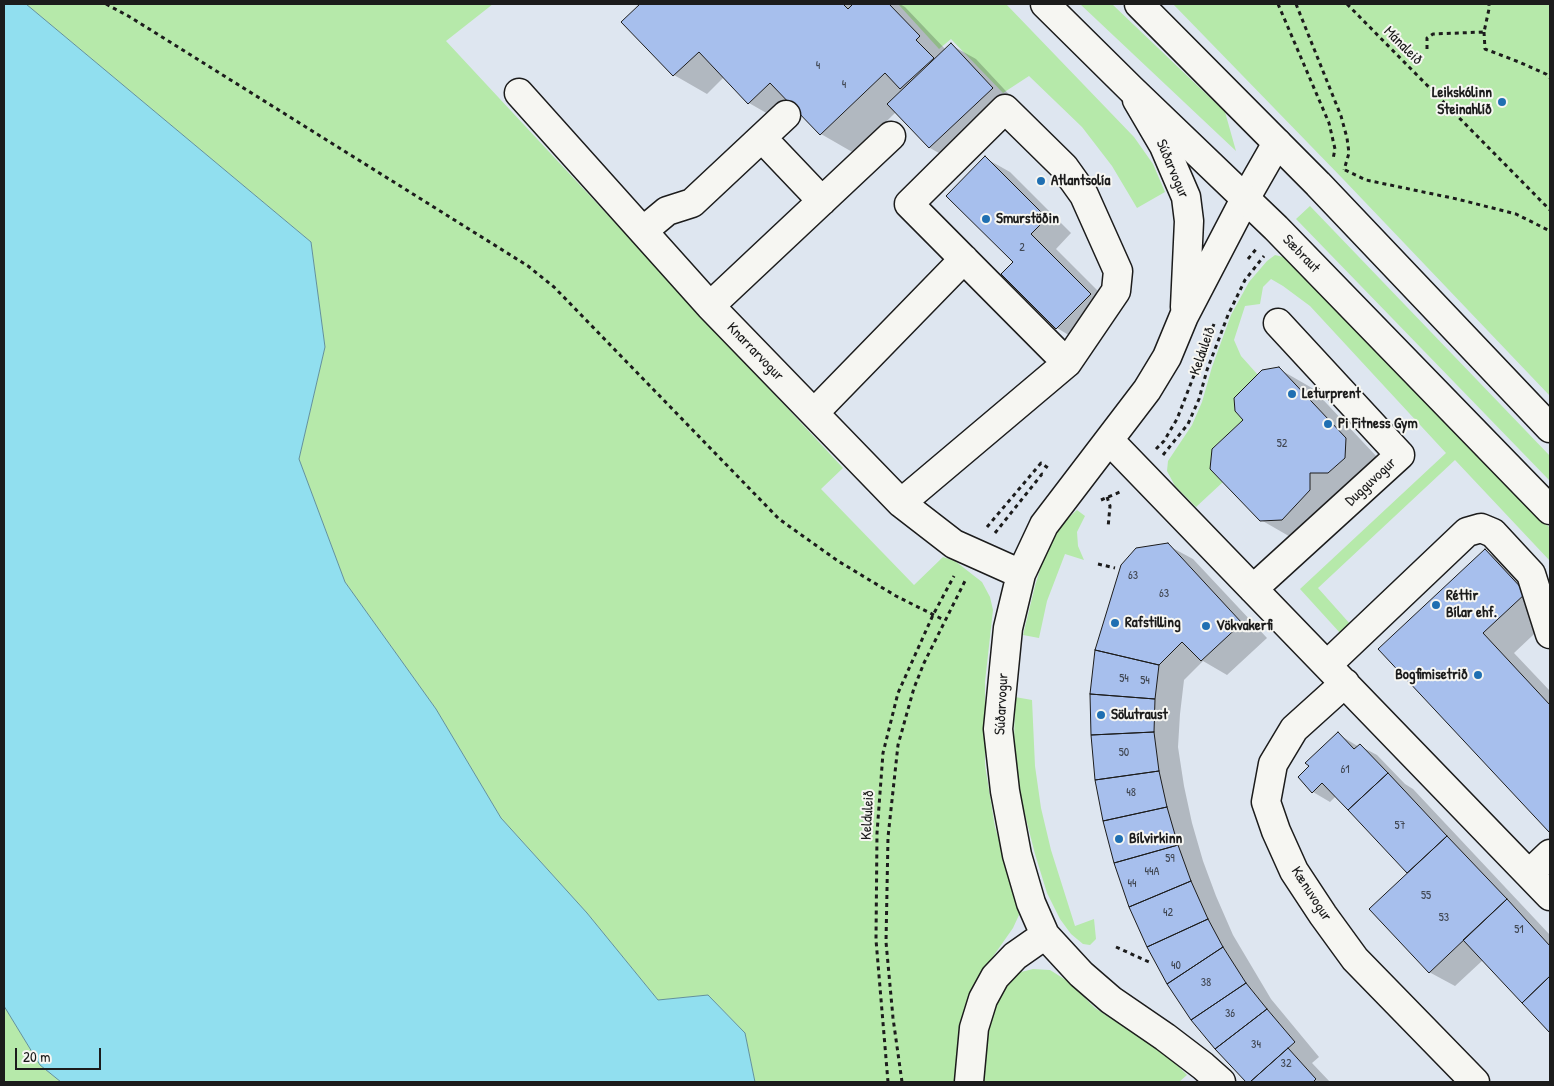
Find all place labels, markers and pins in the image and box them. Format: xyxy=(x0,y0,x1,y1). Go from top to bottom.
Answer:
place label: Leikskólinn Steinahlíð xyxy=(1432,84,1492,119)
marker: Leikskólinn Steinahlíð xyxy=(1496,96,1508,108)
place label: Atlantsolía xyxy=(1051,172,1110,190)
marker: Atlantsolía xyxy=(1035,175,1047,187)
place label: Smurstöðin xyxy=(996,210,1059,228)
marker: Smurstöðin xyxy=(980,213,992,225)
place label: Leturprent xyxy=(1302,385,1361,403)
marker: Leturprent xyxy=(1286,388,1298,400)
place label: Pi Fitness Gym xyxy=(1338,415,1418,433)
marker: Pi Fitness Gym xyxy=(1322,418,1334,430)
place label: Réttir Bílar ehf. xyxy=(1446,587,1497,622)
marker: Réttir Bílar ehf. xyxy=(1430,599,1442,611)
place label: Rafstilling xyxy=(1125,614,1181,632)
marker: Rafstilling xyxy=(1109,617,1121,629)
place label: Vökvakerfi xyxy=(1216,617,1273,635)
marker: Vökvakerfi xyxy=(1200,620,1212,632)
place label: Bogfimisetrið xyxy=(1395,666,1468,684)
marker: Bogfimisetrið xyxy=(1472,669,1484,681)
place label: Sölutraust xyxy=(1111,706,1168,724)
marker: Sölutraust xyxy=(1095,709,1107,721)
place label: Bílvirkinn xyxy=(1129,830,1182,848)
marker: Bílvirkinn xyxy=(1113,833,1125,845)

